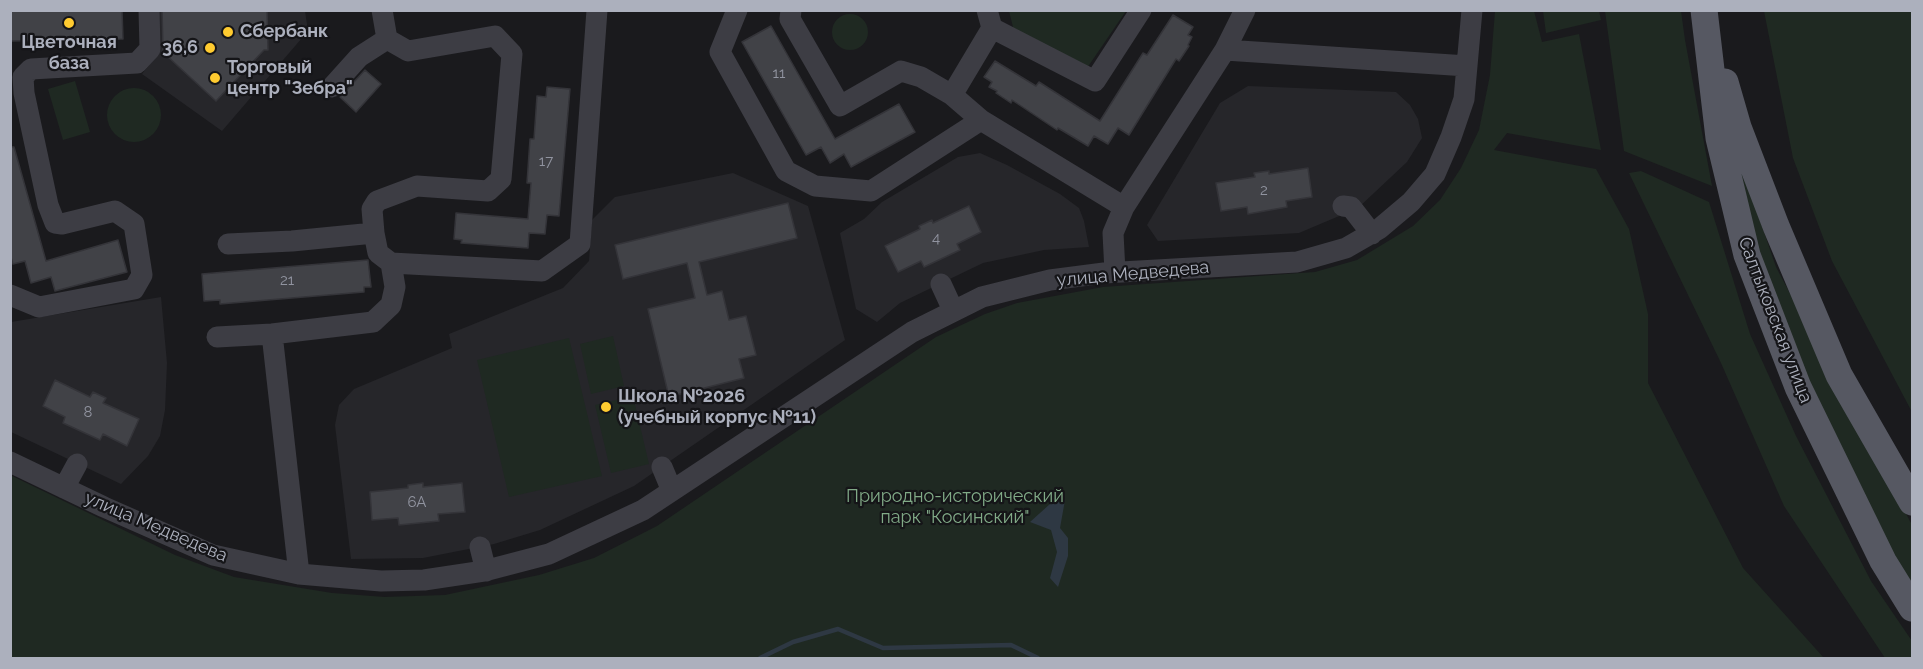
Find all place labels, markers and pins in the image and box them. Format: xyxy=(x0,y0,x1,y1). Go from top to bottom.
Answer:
marker: Цветочная база xyxy=(62,16,76,30)
place label: Сбербанк xyxy=(240,21,328,43)
marker: Сбербанк xyxy=(221,25,235,39)
place label: Цветочная база xyxy=(21,32,117,74)
place label: 36,6 xyxy=(162,37,198,59)
marker: 36,6 xyxy=(203,41,217,55)
place label: Торговый центр "Зебра" xyxy=(227,57,353,100)
marker: Торговый центр "Зебра" xyxy=(208,71,222,85)
place label: Школа №2026 (учебный корпус №11) xyxy=(618,386,816,428)
marker: Школа №2026 (учебный корпус №11) xyxy=(599,400,613,414)

